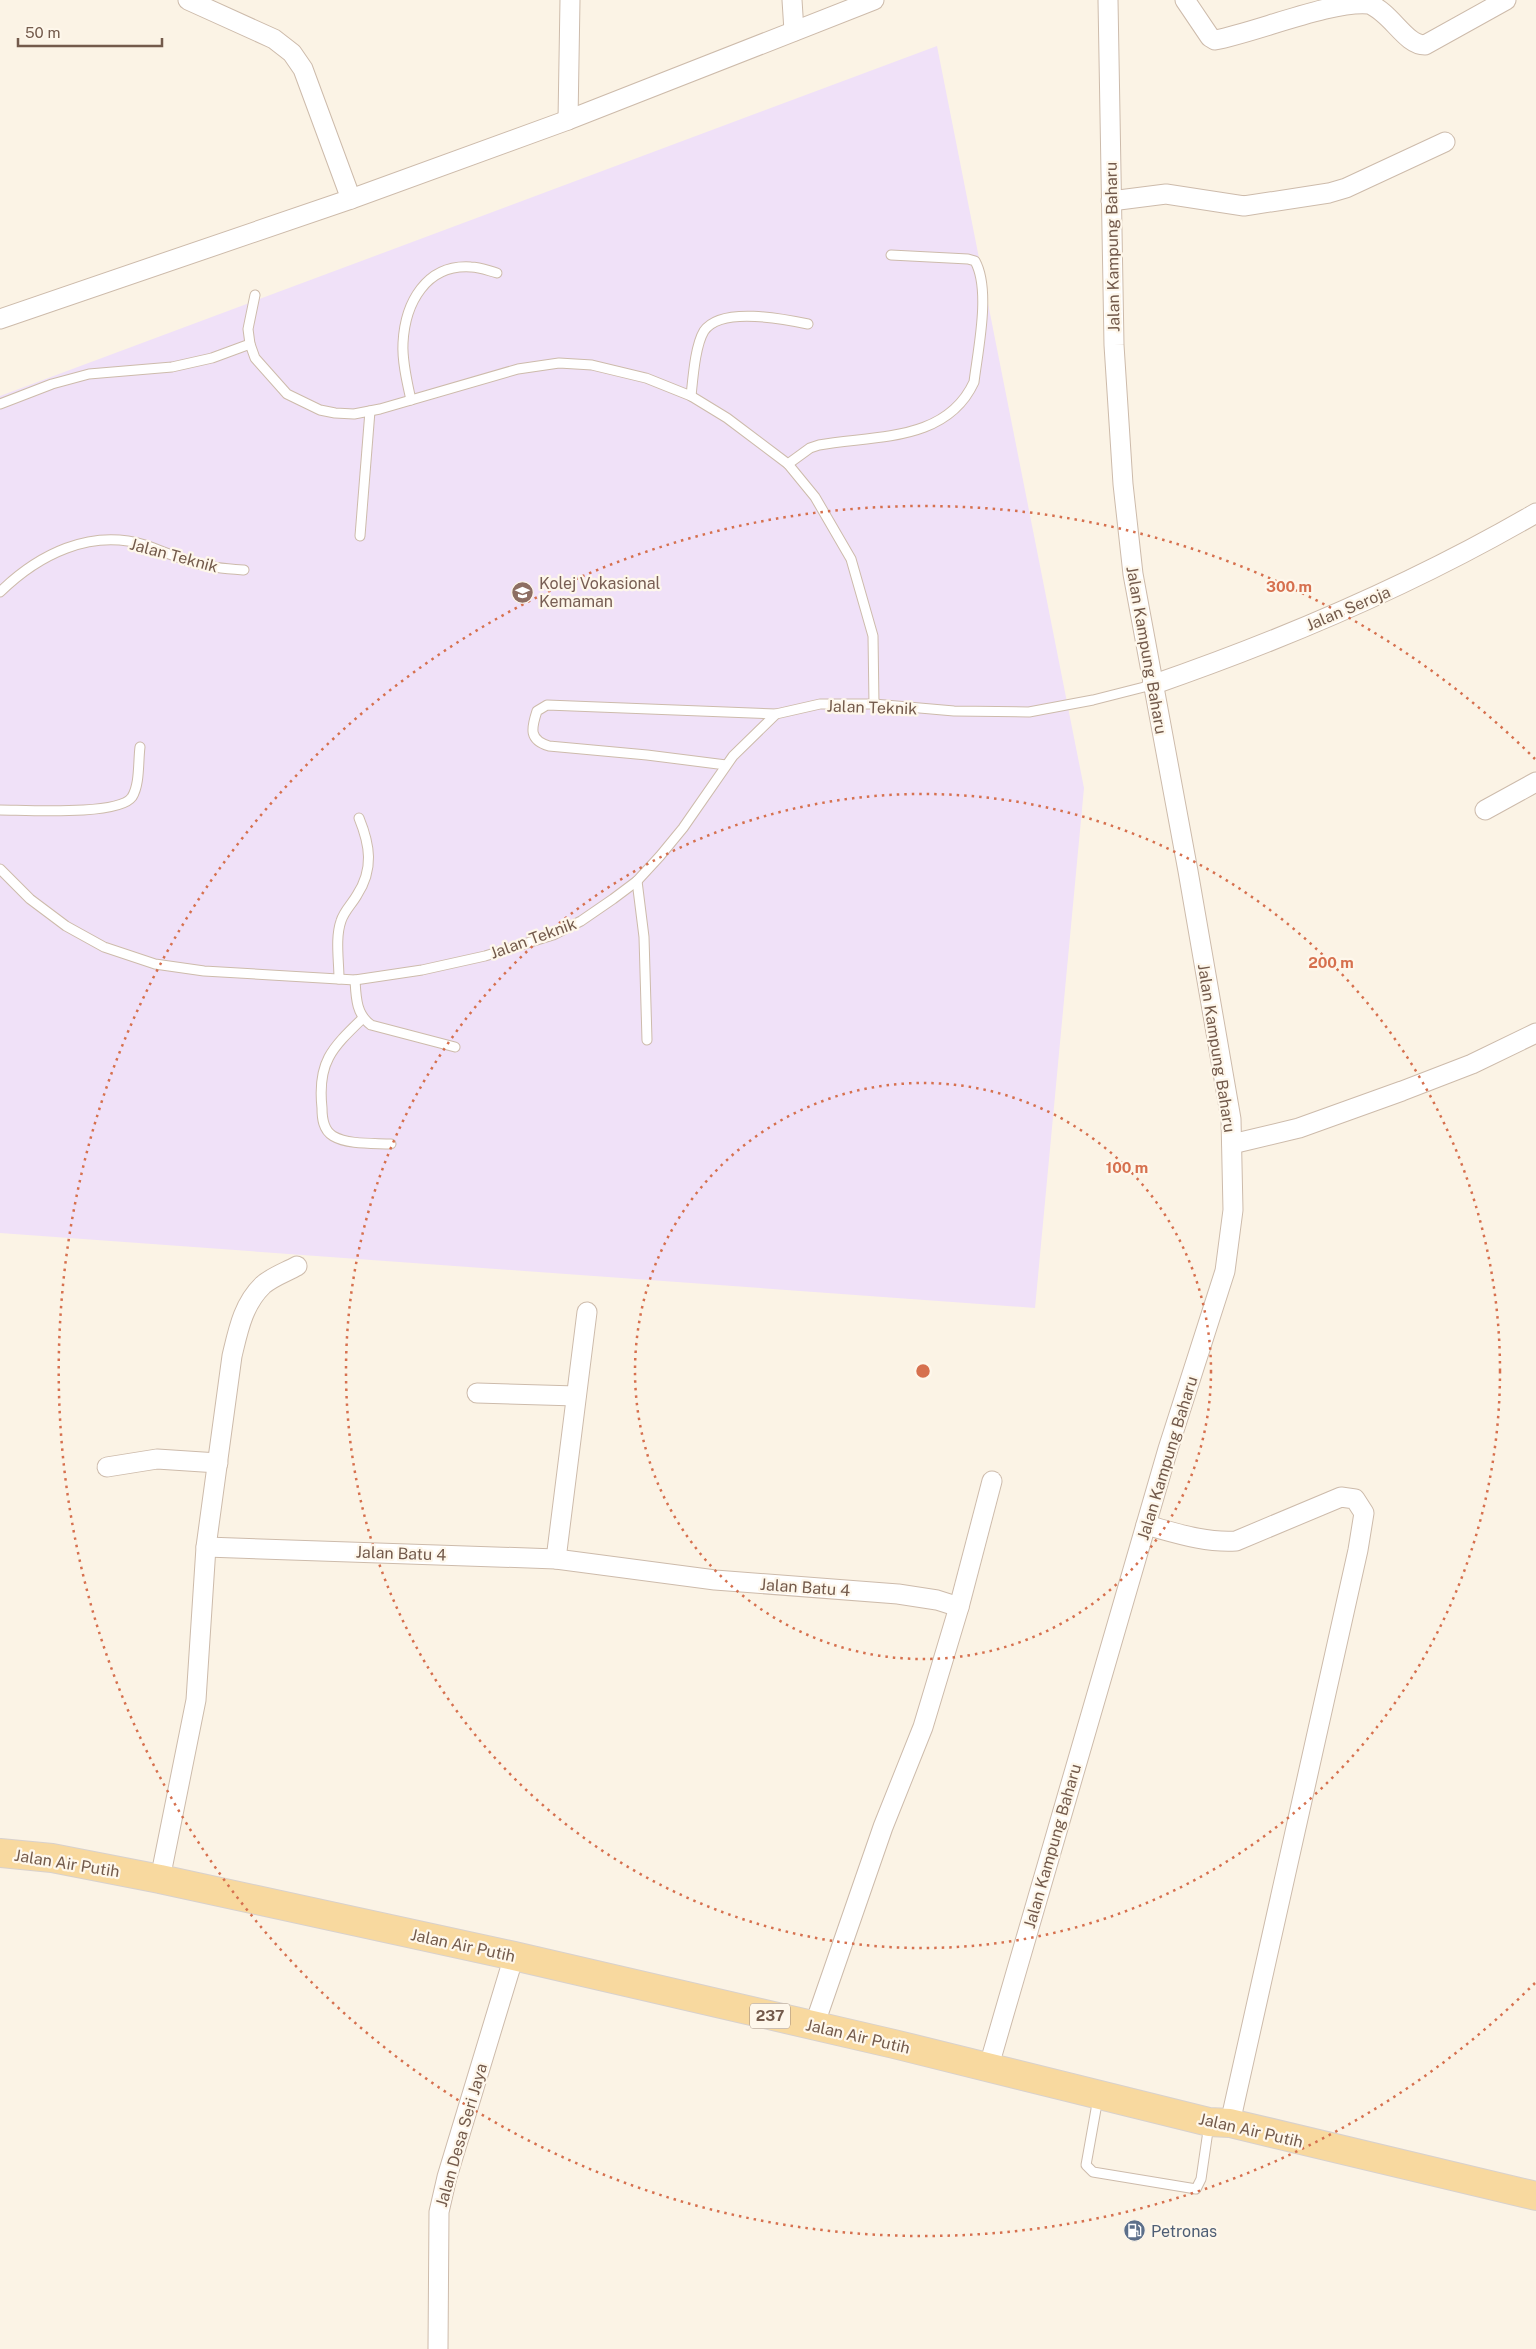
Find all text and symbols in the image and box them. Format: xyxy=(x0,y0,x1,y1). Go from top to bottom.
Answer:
scale bar xyxy=(18,15,161,47)
text: 50 m xyxy=(25,24,60,41)
street label: Jalan Kampung Baharu xyxy=(1102,162,1123,332)
street label: Jalan Teknik xyxy=(128,535,220,576)
street label: Jalan Kampung Baharu xyxy=(1122,565,1171,736)
place label: Kolej Vokasional Kemaman xyxy=(539,574,661,611)
text: 300 m xyxy=(1266,578,1312,595)
school or university icon: Kolej Vokasional Kemaman xyxy=(511,580,535,604)
street label: Jalan Seroja xyxy=(1303,582,1393,635)
street label: Jalan Teknik xyxy=(826,696,918,719)
street label: Jalan Teknik xyxy=(487,914,579,963)
text: 200 m xyxy=(1308,954,1354,971)
street label: Jalan Kampung Baharu xyxy=(1194,962,1239,1134)
text: 100 m xyxy=(1106,1159,1148,1176)
centre of rings xyxy=(914,1362,932,1380)
street label: Jalan Kampung Baharu xyxy=(1133,1374,1201,1542)
street label: Jalan Batu 4 xyxy=(355,1542,446,1565)
street label: Jalan Batu 4 xyxy=(759,1575,851,1600)
street label: Jalan Kampung Baharu xyxy=(1020,1762,1085,1931)
street label: Jalan Air Putih xyxy=(13,1846,121,1881)
street label: Jalan Air Putih xyxy=(409,1925,517,1966)
road number: 237 xyxy=(750,2004,790,2028)
street label: Jalan Air Putih xyxy=(804,2015,912,2058)
street label: Jalan Desa Seri Jaya xyxy=(432,2061,491,2209)
street label: Jalan Air Putih xyxy=(1197,2109,1305,2152)
fuel station icon: Petronas xyxy=(1123,2219,1147,2243)
place label: Petronas xyxy=(1151,2222,1217,2241)

